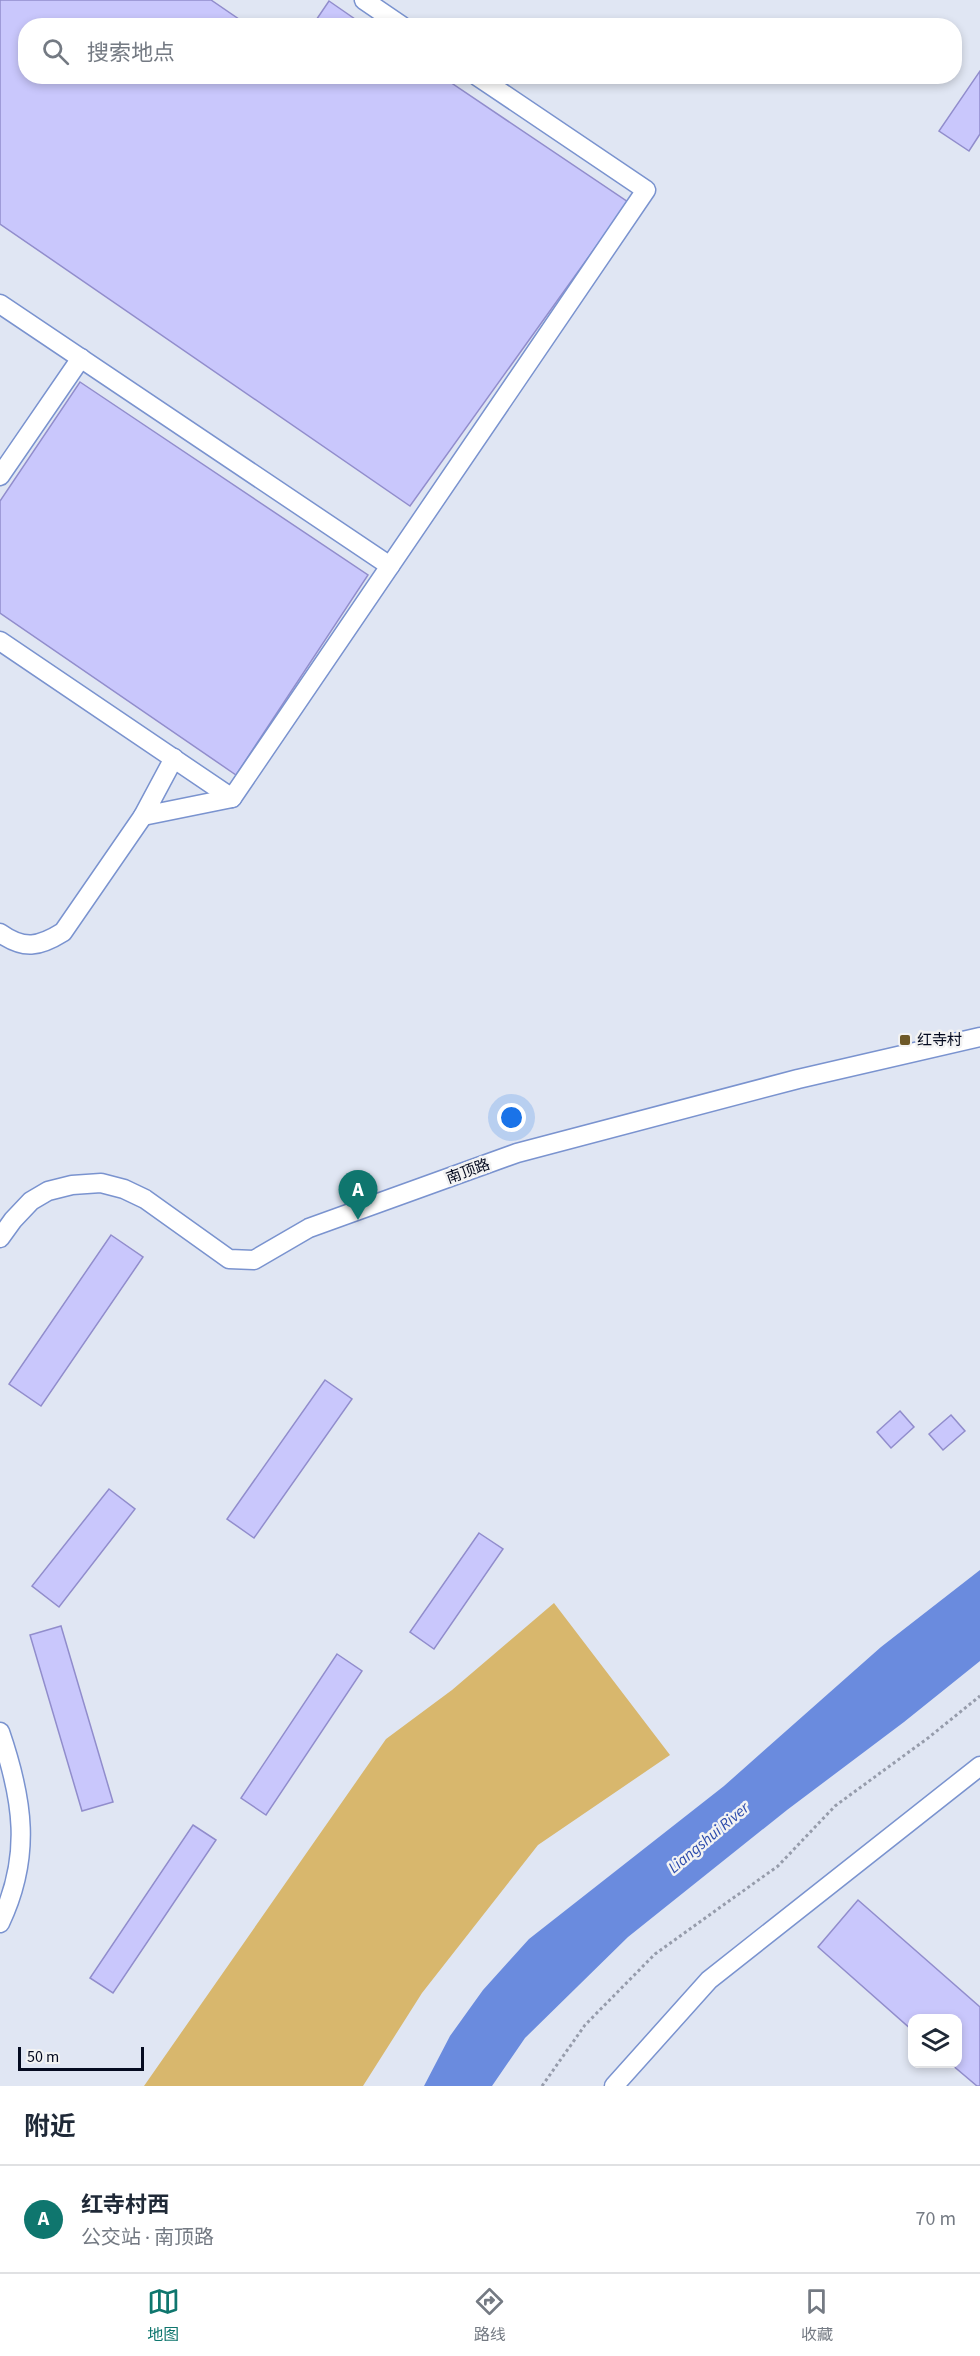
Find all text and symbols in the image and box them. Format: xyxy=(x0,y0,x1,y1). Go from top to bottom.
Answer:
search box xyxy=(18,18,962,84)
icon: search xyxy=(39,35,72,68)
text: 搜索地点 xyxy=(87,37,175,69)
place label: 红寺村 xyxy=(917,1030,962,1051)
marker: 红寺村 xyxy=(898,1033,912,1047)
your location xyxy=(497,1103,526,1132)
street label: 南顶路 xyxy=(443,1154,493,1189)
pin: A xyxy=(338,1170,378,1220)
water label: Liangshui River xyxy=(663,1796,755,1878)
map controls xyxy=(908,2014,962,2068)
button: layers xyxy=(908,2014,962,2068)
scale bar xyxy=(18,2044,144,2072)
text: 50 m xyxy=(27,2046,59,2068)
text: 附近 xyxy=(24,2108,76,2145)
text: 红寺村西 xyxy=(81,2189,169,2221)
text: A xyxy=(38,2205,49,2233)
text: 70 m xyxy=(916,2205,956,2233)
text: 公交站 · 南顶路 xyxy=(81,2224,214,2252)
tab: 地图 xyxy=(147,2285,180,2346)
tab: 路线 xyxy=(473,2285,506,2346)
tab: 收藏 xyxy=(800,2285,833,2346)

